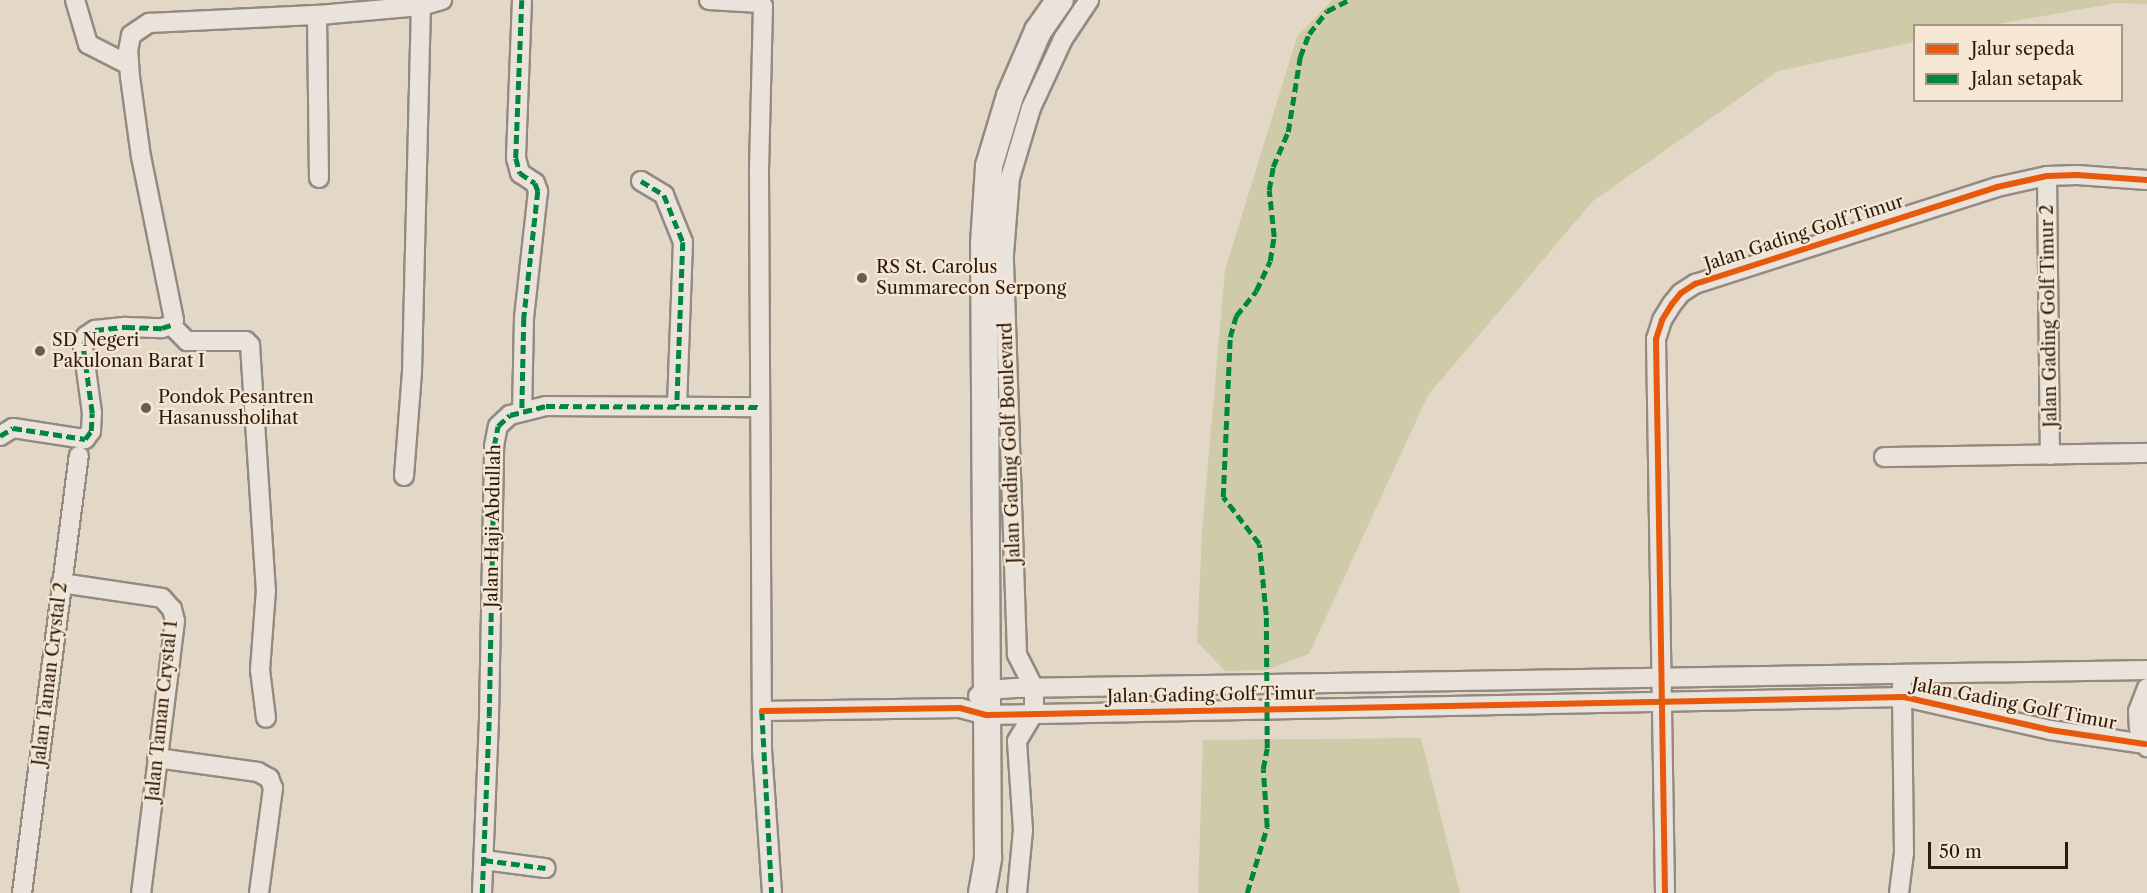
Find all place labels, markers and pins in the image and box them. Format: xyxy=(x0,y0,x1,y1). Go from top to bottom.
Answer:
place label: RS St. Carolus Summarecon Serpong xyxy=(876,257,1066,300)
marker: RS St. Carolus Summarecon Serpong xyxy=(853,269,871,287)
place label: SD Negeri Pakulonan Barat I xyxy=(52,330,205,372)
marker: SD Negeri Pakulonan Barat I xyxy=(33,344,47,358)
place label: Pondok Pesantren Hasanussholihat xyxy=(158,387,314,430)
marker: Pondok Pesantren Hasanussholihat xyxy=(139,401,153,415)

